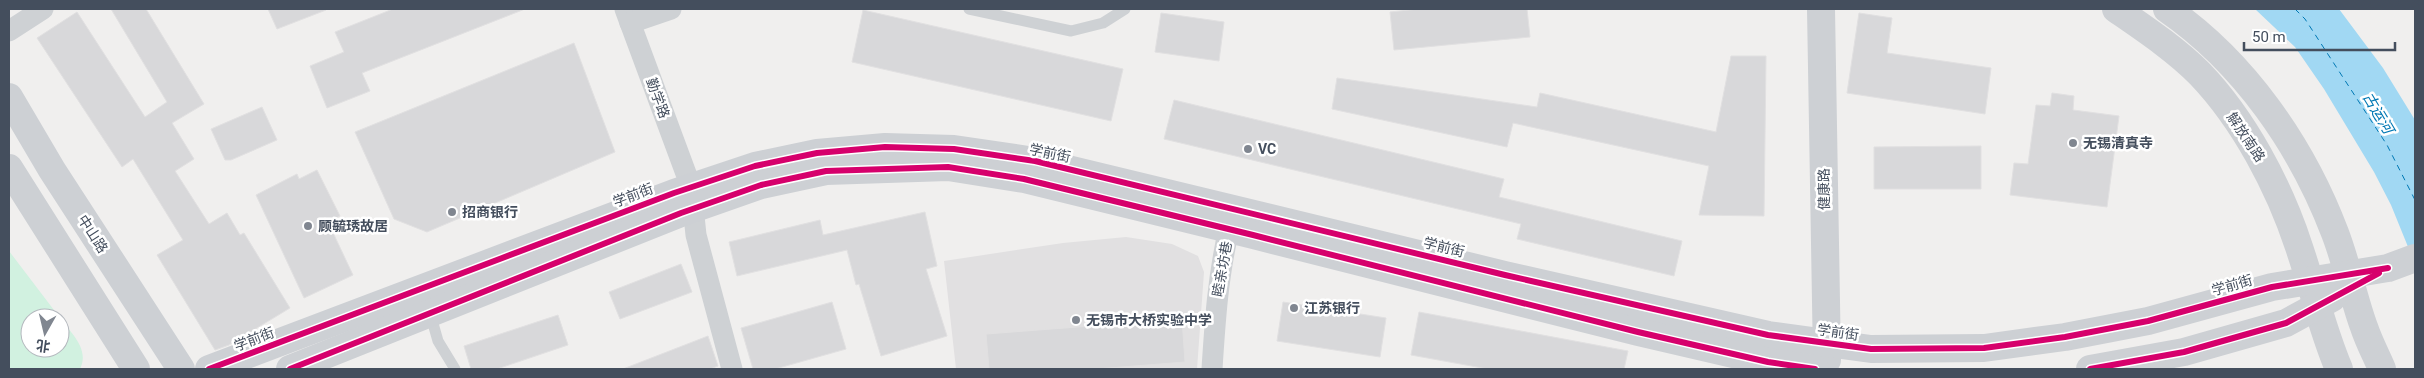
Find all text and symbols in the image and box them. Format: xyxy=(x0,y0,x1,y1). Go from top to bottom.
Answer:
scale bar xyxy=(2244,20,2395,52)
text: 50 m xyxy=(2252,28,2286,46)
street label: 勤学路 xyxy=(643,76,673,120)
water label: 古运河 xyxy=(2359,89,2399,139)
street label: 解放南路 xyxy=(2224,109,2268,165)
place label: 无锡清真寺 xyxy=(2083,135,2153,151)
marker: 无锡清真寺 xyxy=(2067,137,2079,149)
street label: 学前街 xyxy=(1028,141,1072,165)
place label: VC xyxy=(1258,141,1276,157)
marker: VC xyxy=(1242,143,1254,155)
street label: 健康路 xyxy=(1816,168,1832,210)
street label: 学前街 xyxy=(611,180,655,210)
place label: 招商银行 xyxy=(462,204,518,220)
marker: 招商银行 xyxy=(446,206,458,218)
street label: 中山路 xyxy=(75,212,111,256)
place label: 顾毓琇故居 xyxy=(318,218,388,234)
marker: 顾毓琇故居 xyxy=(302,220,314,232)
street label: 学前街 xyxy=(1422,234,1466,260)
street label: 睦亲坊巷 xyxy=(1209,240,1235,298)
street label: 学前街 xyxy=(2210,272,2254,298)
place label: 江苏银行 xyxy=(1304,300,1360,316)
marker: 江苏银行 xyxy=(1288,302,1300,314)
north arrow xyxy=(20,308,70,358)
place label: 无锡市大桥实验中学 xyxy=(1086,312,1212,328)
marker: 无锡市大桥实验中学 xyxy=(1070,314,1082,326)
street label: 学前街 xyxy=(1816,321,1860,343)
street label: 学前街 xyxy=(232,324,276,354)
text: 北 xyxy=(35,337,51,355)

